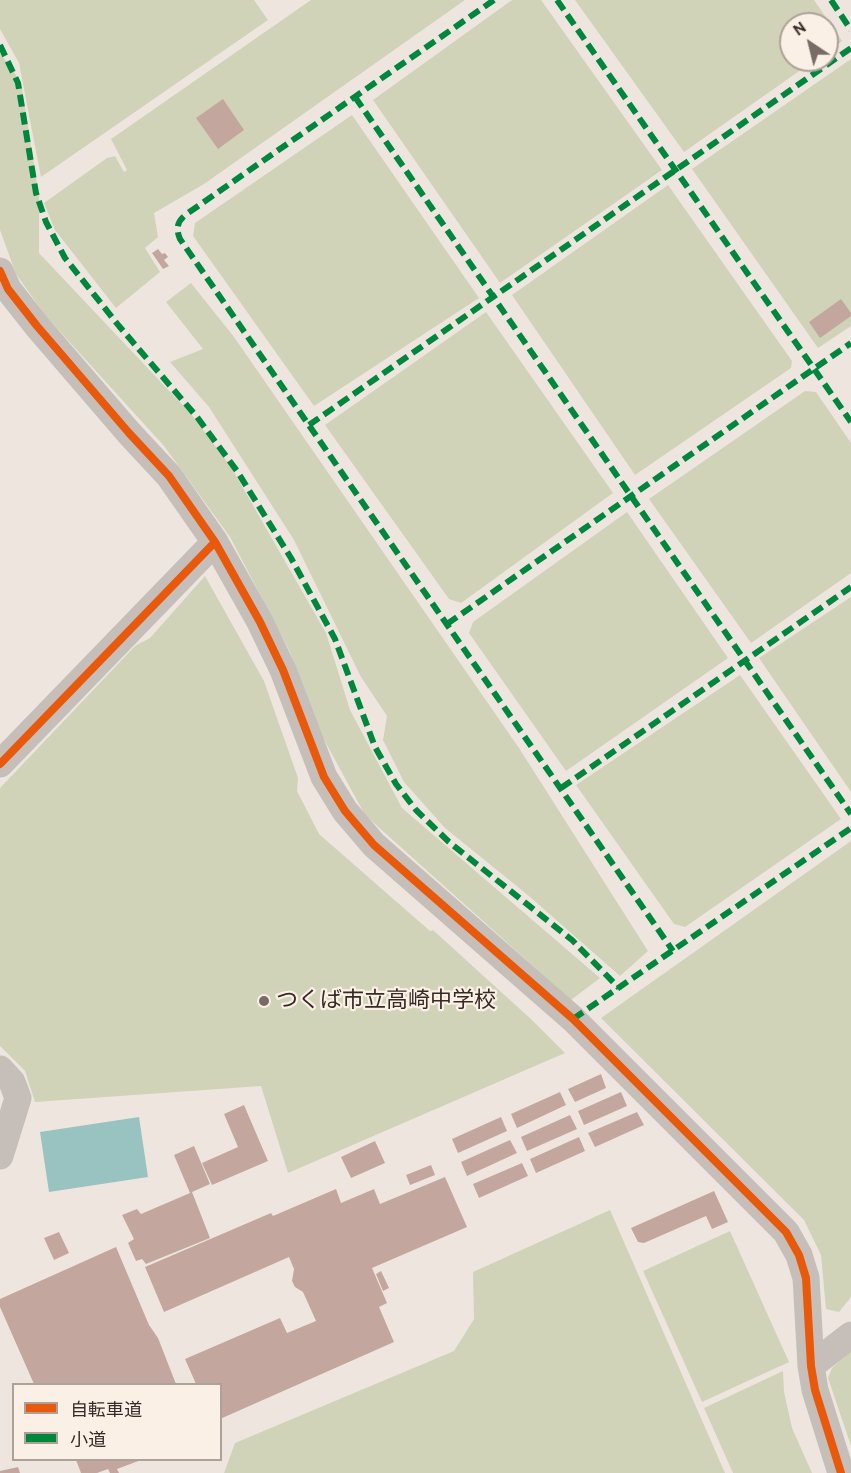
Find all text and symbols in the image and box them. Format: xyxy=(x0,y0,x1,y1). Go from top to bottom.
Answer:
north arrow xyxy=(779,12,839,72)
text: N xyxy=(789,17,810,40)
place label: つくば市立高崎中学校 xyxy=(276,988,496,1014)
marker: つくば市立高崎中学校 xyxy=(257,994,271,1008)
legend xyxy=(12,1383,222,1461)
text: 自転車道 xyxy=(70,1399,142,1421)
text: 小道 xyxy=(70,1429,106,1451)

